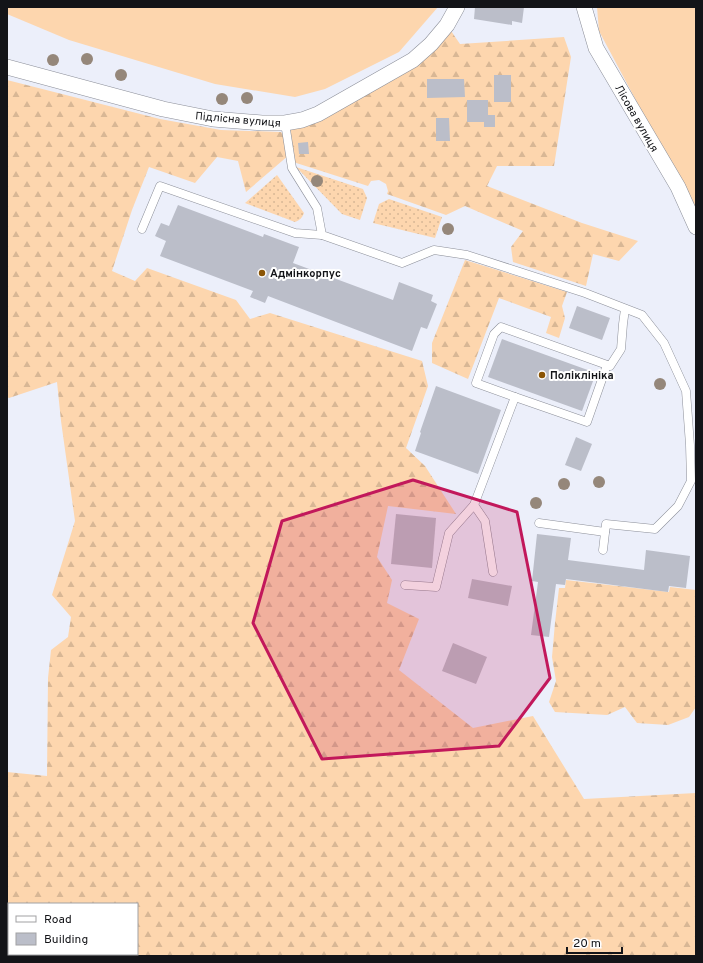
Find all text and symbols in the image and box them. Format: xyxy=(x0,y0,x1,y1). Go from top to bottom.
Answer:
street label: Лісова вулиця xyxy=(611,82,661,155)
street label: Підлісна вулиця xyxy=(195,109,281,131)
place label: Адмінкорпус xyxy=(270,267,341,281)
marker: Адмінкорпус xyxy=(257,268,267,278)
place label: Поліклініка xyxy=(550,369,614,383)
marker: Поліклініка xyxy=(537,370,547,380)
legend xyxy=(8,903,138,955)
text: Road xyxy=(44,912,72,928)
scale bar xyxy=(567,929,622,955)
text: Building xyxy=(44,932,88,948)
text: 20 m xyxy=(573,936,601,952)

